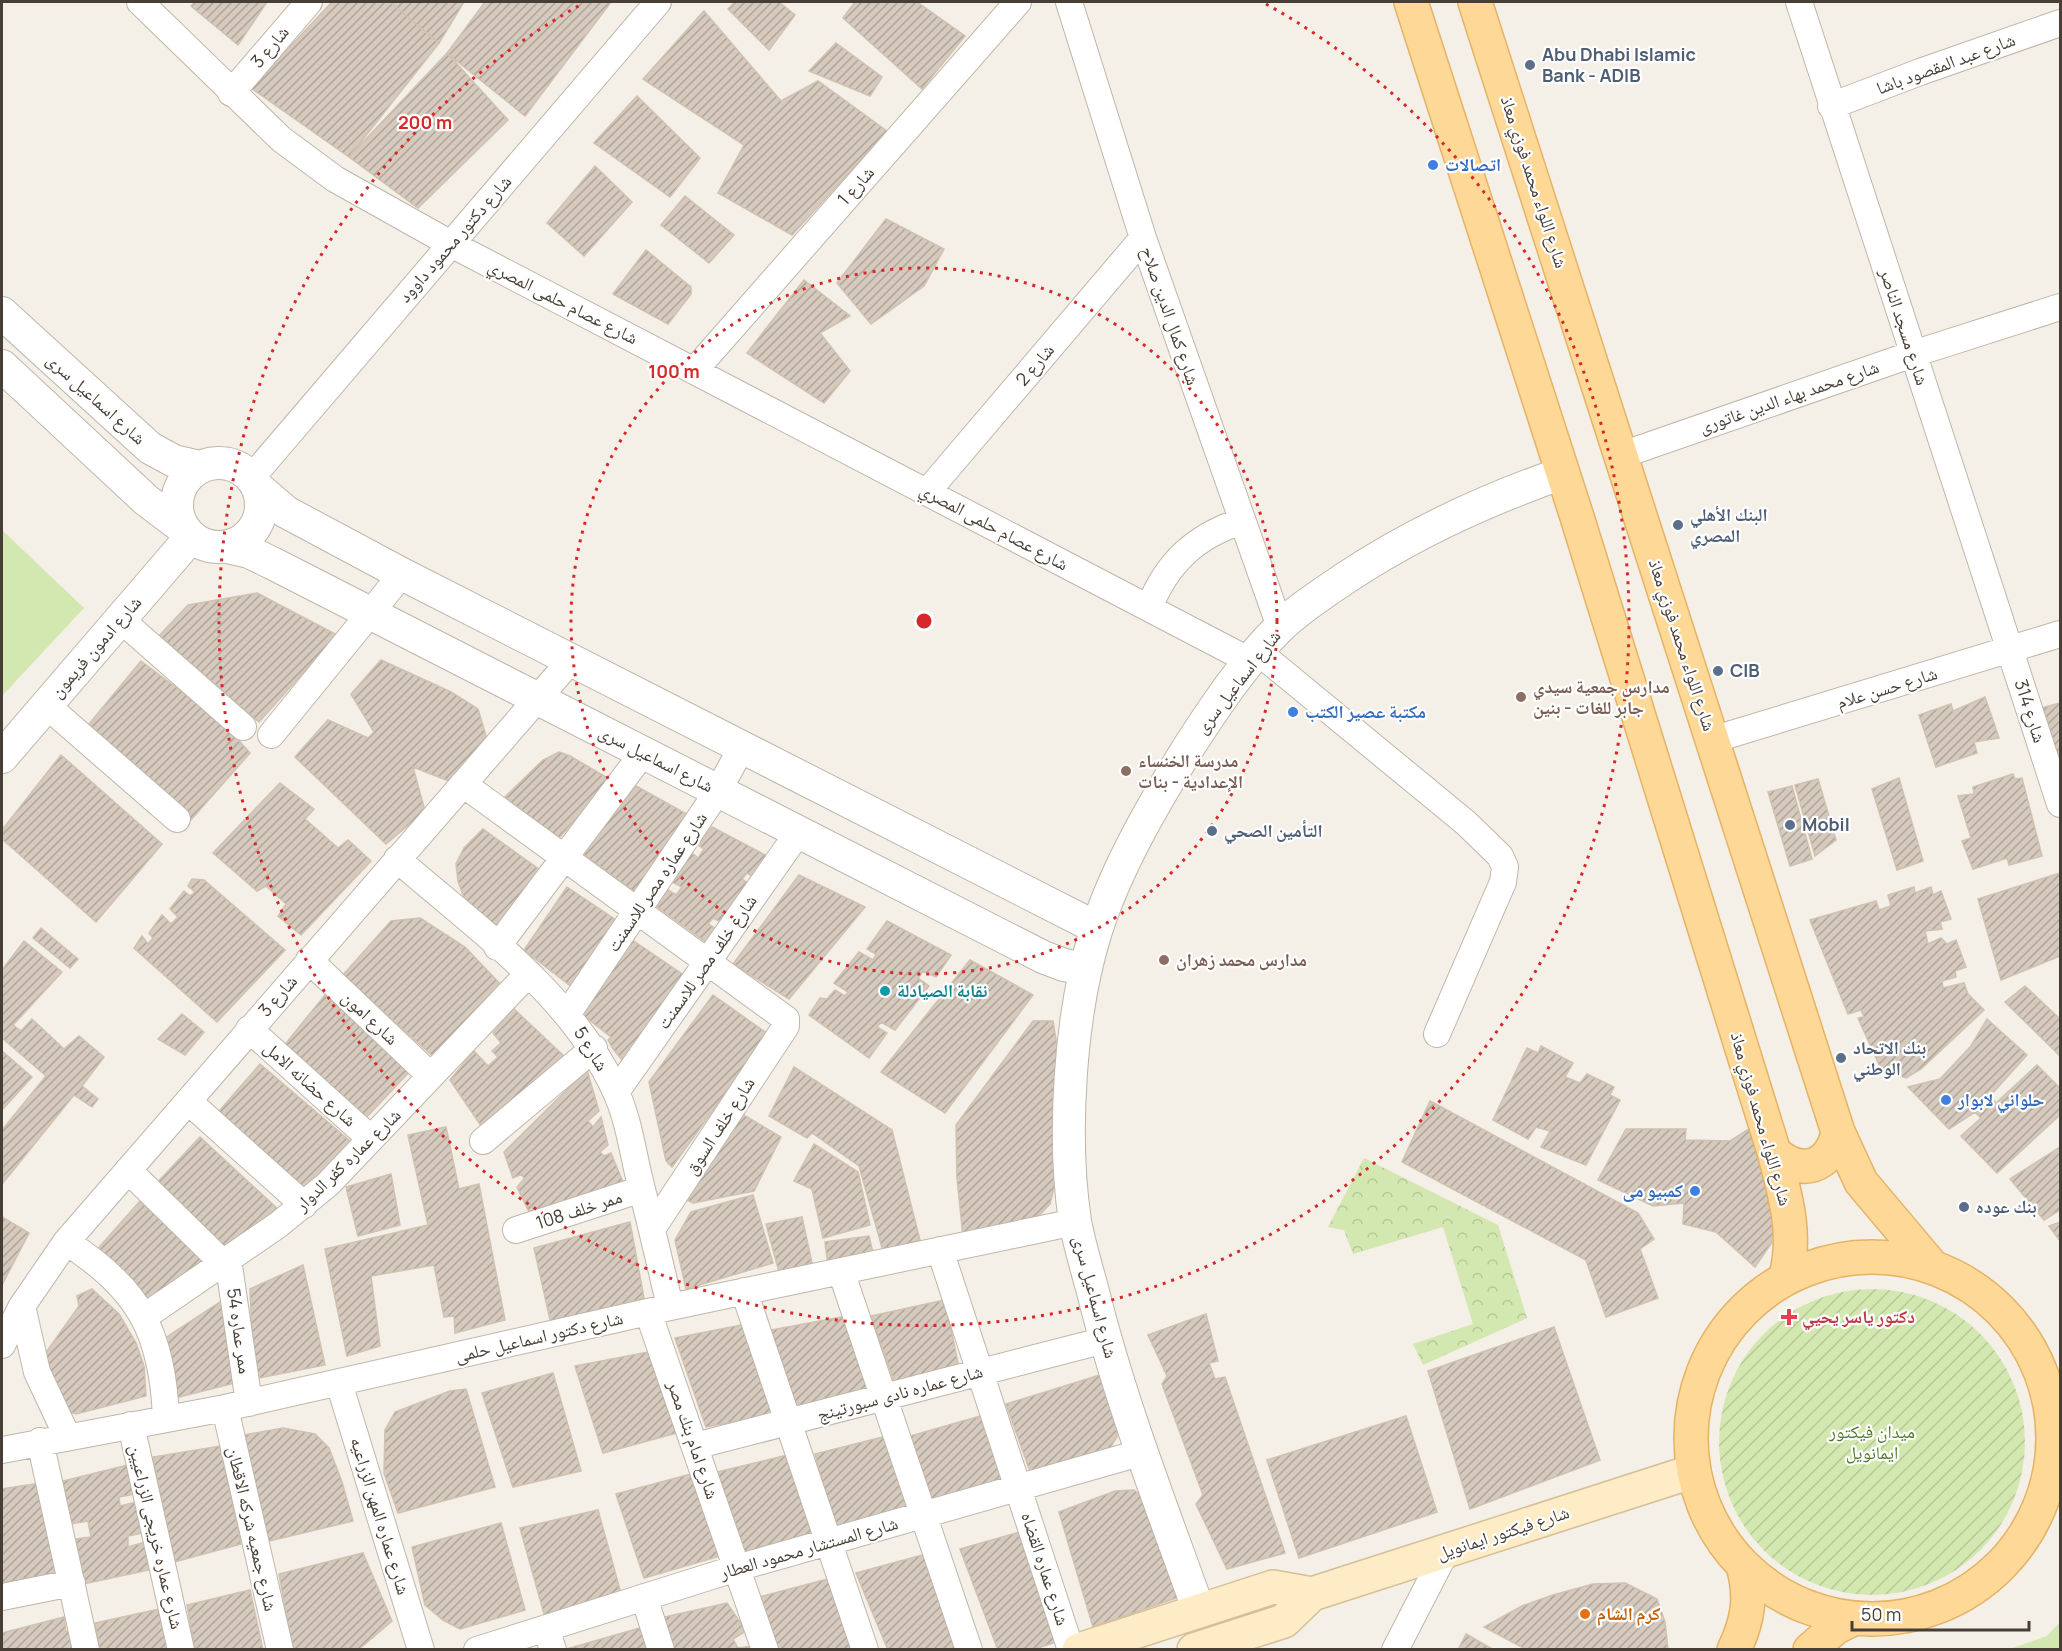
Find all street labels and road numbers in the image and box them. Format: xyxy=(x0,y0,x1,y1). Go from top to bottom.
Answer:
street label: شارع 3 xyxy=(245,20,294,72)
street label: شارع عبد المقصود باشا xyxy=(1873,27,2018,99)
street label: شارع اللواء محمد فوزي معاذ xyxy=(1492,93,1574,272)
street label: شارع 1 xyxy=(831,161,879,210)
street label: شارع دكتور محمود داوود xyxy=(392,170,516,307)
street label: شارع كمال الدين صلاح xyxy=(1135,243,1206,389)
street label: شارع عصام حلمى المصري xyxy=(483,253,642,352)
street label: شارع مسجد الناصر xyxy=(1874,264,1935,388)
street label: شارع 2 xyxy=(1010,338,1059,390)
street label: شارع اسماعيل سرى xyxy=(42,347,152,449)
street label: شارع محمد بهاء الدين غاتورى xyxy=(1696,354,1882,438)
street label: شارع عصام حلمى المصري xyxy=(914,477,1073,579)
street label: شارع اللواء محمد فوزي معاذ xyxy=(1640,556,1722,735)
street label: شارع ادمون فريمون xyxy=(44,590,146,702)
street label: شارع اسماعيل سرى xyxy=(1189,624,1285,738)
street label: شارع حسن علام xyxy=(1833,660,1940,715)
street label: شارع 314 xyxy=(2009,676,2052,746)
street label: شارع اسماعيل سرى xyxy=(595,719,718,797)
street label: شارع عماره مصر للاسمنت xyxy=(600,807,712,956)
street label: شارع خلف مصر للاسمنت xyxy=(651,889,762,1033)
street label: شارع 3 xyxy=(253,969,302,1021)
street label: شارع امون xyxy=(337,985,404,1050)
street label: شارع 5 xyxy=(569,1022,615,1075)
street label: شارع اللواء محمد فوزي معاذ xyxy=(1722,1029,1798,1209)
street label: شارع حضانه الامل xyxy=(259,1035,362,1131)
street label: شارع خلف السوق xyxy=(679,1072,760,1179)
street label: شارع عماره كفر الدوار xyxy=(288,1103,405,1217)
street label: ممر خلف 108 xyxy=(533,1184,625,1234)
street label: شارع اسماعيل سرى xyxy=(1068,1233,1124,1361)
street label: ممر عماره 54 xyxy=(222,1286,258,1375)
street label: شارع دكتور اسماعيل حلمى xyxy=(452,1305,625,1367)
street label: شارع عماره نادى سبورتينج xyxy=(814,1358,986,1427)
street label: شارع امام بنك مصر xyxy=(661,1376,725,1502)
street label: شارع عماره المهن الزراعيه xyxy=(346,1434,416,1597)
street label: شارع عماره خريجى الزراعيين xyxy=(124,1442,190,1631)
street label: شارع جمعيه شركه الاقطان xyxy=(222,1444,284,1613)
street label: شارع فيكتور ايمانويل xyxy=(1433,1499,1572,1565)
street label: شارع عماره القضاه xyxy=(1016,1509,1076,1628)
street label: شارع المستشار محمود العطار xyxy=(716,1510,901,1584)

